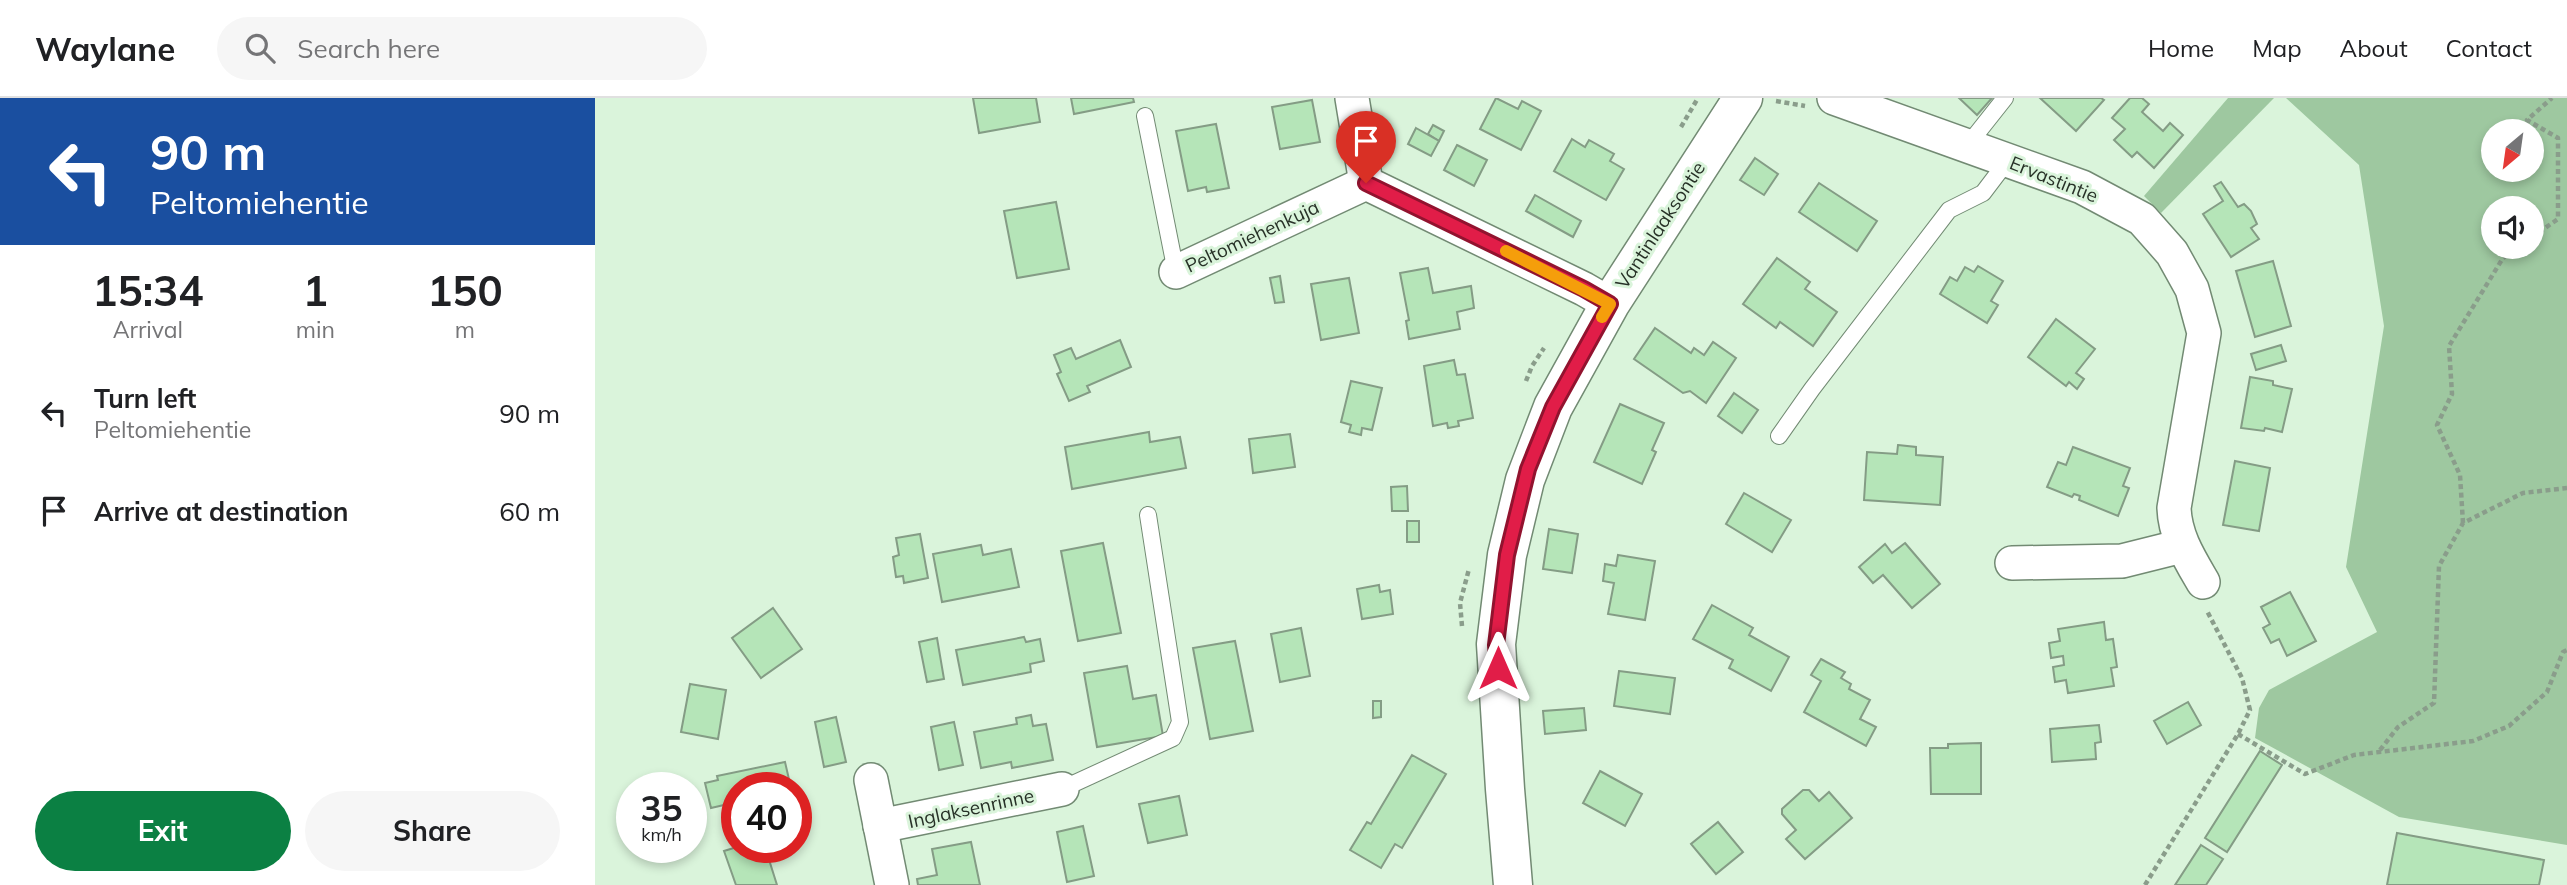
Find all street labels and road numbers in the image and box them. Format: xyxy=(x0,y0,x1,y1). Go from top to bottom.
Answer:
street label: Ervastintie xyxy=(2006,150,2102,208)
street label: Vantinlaaksontie xyxy=(1610,157,1710,293)
street label: Peltomiehenkuja xyxy=(1181,194,1323,278)
street label: Inglaksenrinne xyxy=(906,783,1036,833)

